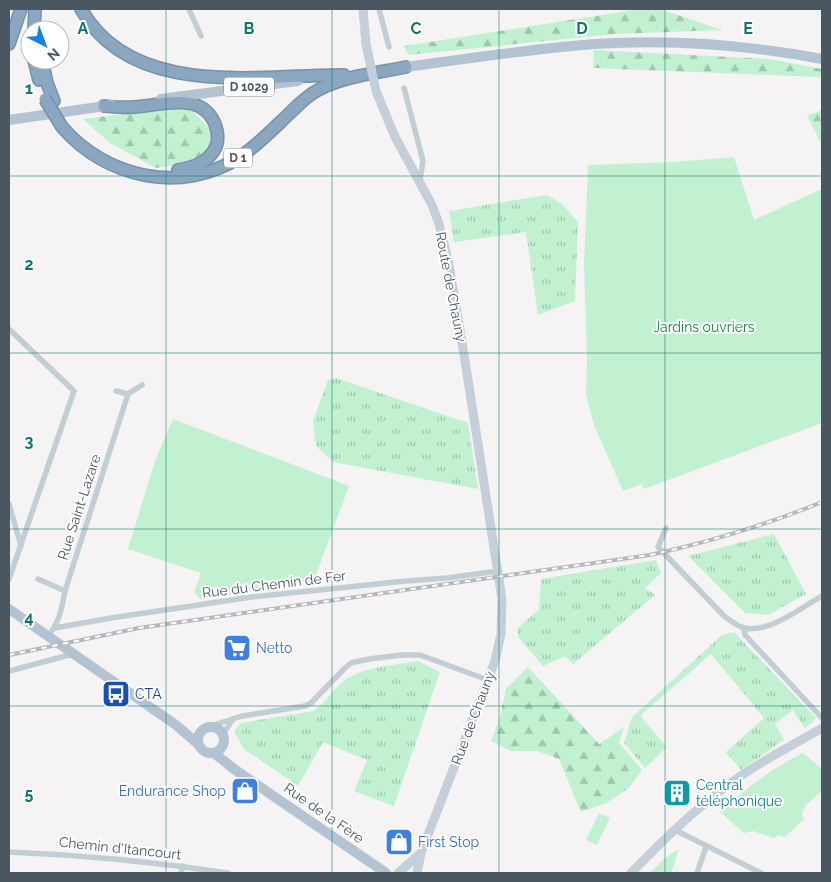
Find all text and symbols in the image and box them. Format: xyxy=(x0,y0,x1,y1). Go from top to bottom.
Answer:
text: A xyxy=(78,19,89,38)
text: B xyxy=(244,19,255,38)
text: C xyxy=(411,19,422,38)
text: D xyxy=(576,19,588,38)
text: E xyxy=(743,19,753,38)
north arrow xyxy=(20,20,70,70)
text: N xyxy=(44,45,63,64)
road number: D 1029 xyxy=(224,77,274,96)
text: 1 xyxy=(25,79,33,98)
road number: D 1 xyxy=(224,148,252,168)
street label: Route de Chauny xyxy=(432,231,470,344)
text: 2 xyxy=(24,255,34,274)
park label: Jardins ouvriers xyxy=(653,319,755,335)
text: 3 xyxy=(25,432,34,451)
street label: Rue Saint-Lazare xyxy=(54,452,104,562)
street label: Rue du Chemin de Fer xyxy=(201,567,347,601)
text: 4 xyxy=(24,608,34,627)
supermarket icon: Netto xyxy=(222,633,252,663)
place label: Netto xyxy=(256,640,292,656)
street label: Rue de Chauny xyxy=(448,669,498,767)
bus stop icon: CTA xyxy=(101,679,131,709)
place label: CTA xyxy=(135,686,162,702)
shop icon: Endurance Shop xyxy=(230,776,260,806)
place label: Central téléphonique xyxy=(696,777,782,809)
building icon: Central téléphonique xyxy=(662,778,692,808)
street label: Rue de la Fère xyxy=(281,780,367,846)
place label: Endurance Shop xyxy=(119,783,226,799)
text: 5 xyxy=(25,784,34,803)
shop icon: First Stop xyxy=(384,827,414,857)
street label: Chemin d'Itancourt xyxy=(58,834,182,862)
place label: First Stop xyxy=(418,834,480,850)

